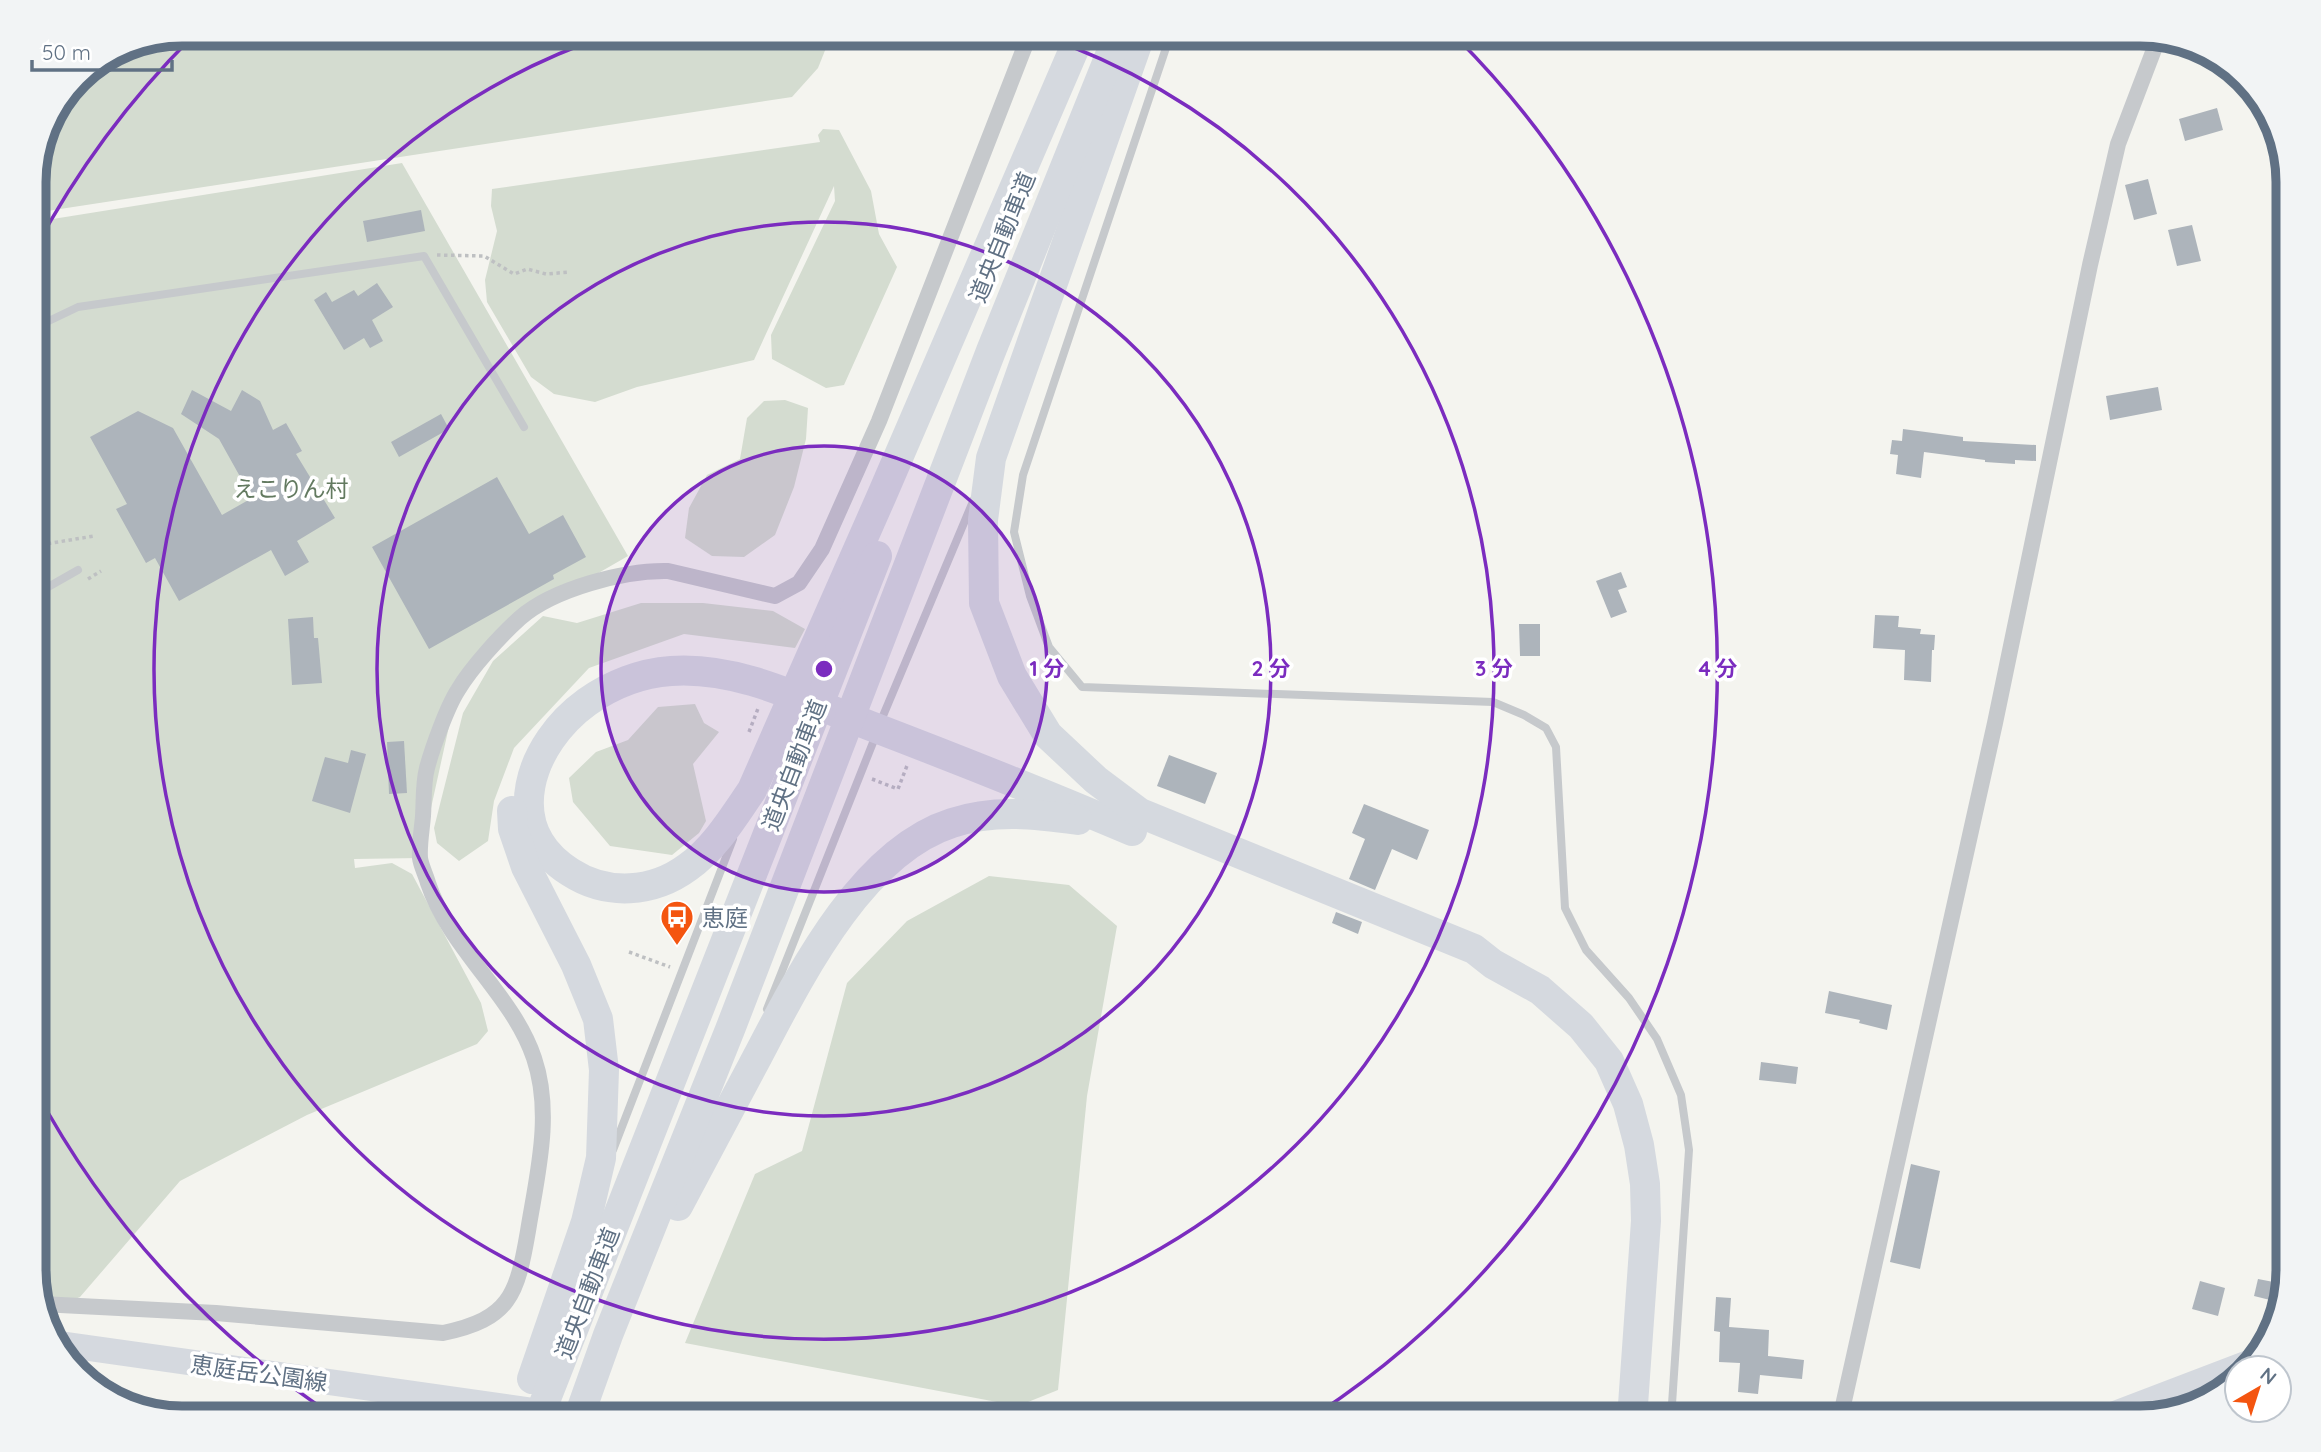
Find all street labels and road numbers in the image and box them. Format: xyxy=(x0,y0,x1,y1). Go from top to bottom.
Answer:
street label: 道央自動車道 xyxy=(963,168,1041,306)
street label: 道央自動車道 xyxy=(756,695,832,835)
street label: 道央自動車道 xyxy=(549,1223,625,1363)
street label: 恵庭岳公園線 xyxy=(189,1349,329,1397)

